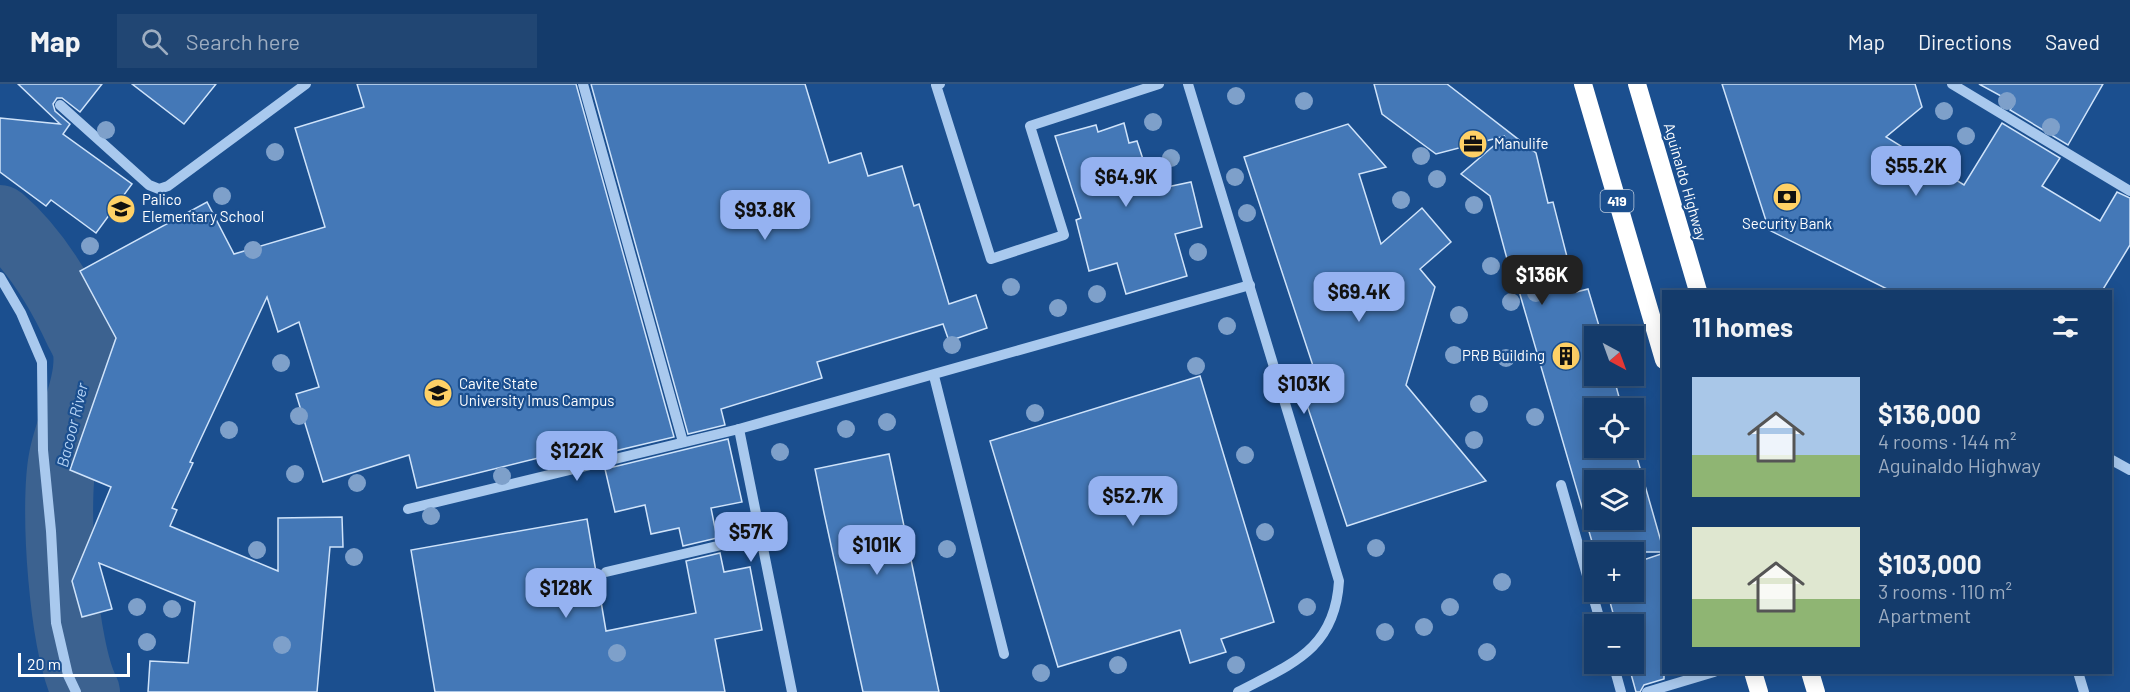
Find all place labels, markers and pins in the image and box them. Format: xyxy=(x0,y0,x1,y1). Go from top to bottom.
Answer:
office icon: Manulife xyxy=(1457,128,1489,160)
place label: Manulife xyxy=(1494,134,1548,152)
pin: $55.2K xyxy=(1867,146,1965,197)
pin: $64.9K xyxy=(1077,157,1175,208)
bank icon: Security Bank xyxy=(1771,181,1803,213)
place label: Palico Elementary School xyxy=(142,190,264,225)
pin: $93.8K xyxy=(716,190,814,241)
school or university icon: Palico Elementary School xyxy=(105,193,137,225)
place label: Security Bank xyxy=(1742,214,1832,232)
pin: $136K xyxy=(1500,255,1584,306)
pin: $69.4K xyxy=(1310,272,1408,323)
building icon: PRB Building xyxy=(1550,340,1582,372)
place label: PRB Building xyxy=(1462,346,1545,364)
pin: $103K xyxy=(1262,364,1346,415)
place label: Cavite State University Imus Campus xyxy=(459,374,614,409)
school or university icon: Cavite State University Imus Campus xyxy=(422,377,454,409)
pin: $122K xyxy=(535,431,619,482)
pin: $52.7K xyxy=(1084,476,1182,527)
pin: $57K xyxy=(715,512,787,563)
pin: $101K xyxy=(835,525,919,576)
pin: $128K xyxy=(524,568,608,619)

